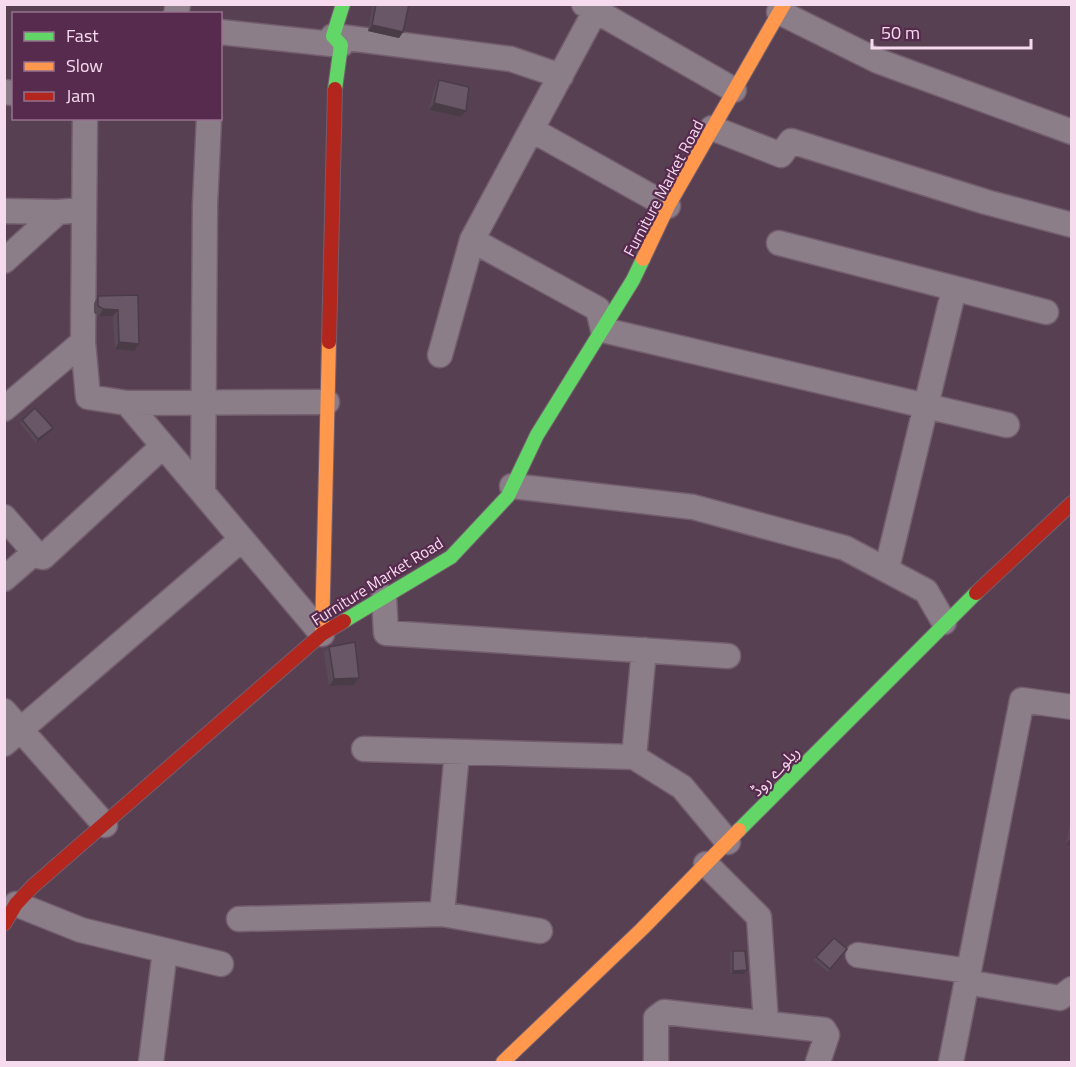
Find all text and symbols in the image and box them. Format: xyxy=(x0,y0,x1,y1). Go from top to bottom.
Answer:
legend xyxy=(12,12,222,120)
scale bar xyxy=(872,12,1031,50)
text: 50 m xyxy=(881,19,920,46)
text: Fast xyxy=(66,22,99,49)
text: Slow xyxy=(66,52,103,79)
text: Jam xyxy=(66,82,95,109)
street label: Furniture Market Road xyxy=(617,115,709,261)
street label: Furniture Market Road xyxy=(306,531,448,631)
street label: ریلوے روڈ xyxy=(745,740,805,802)

